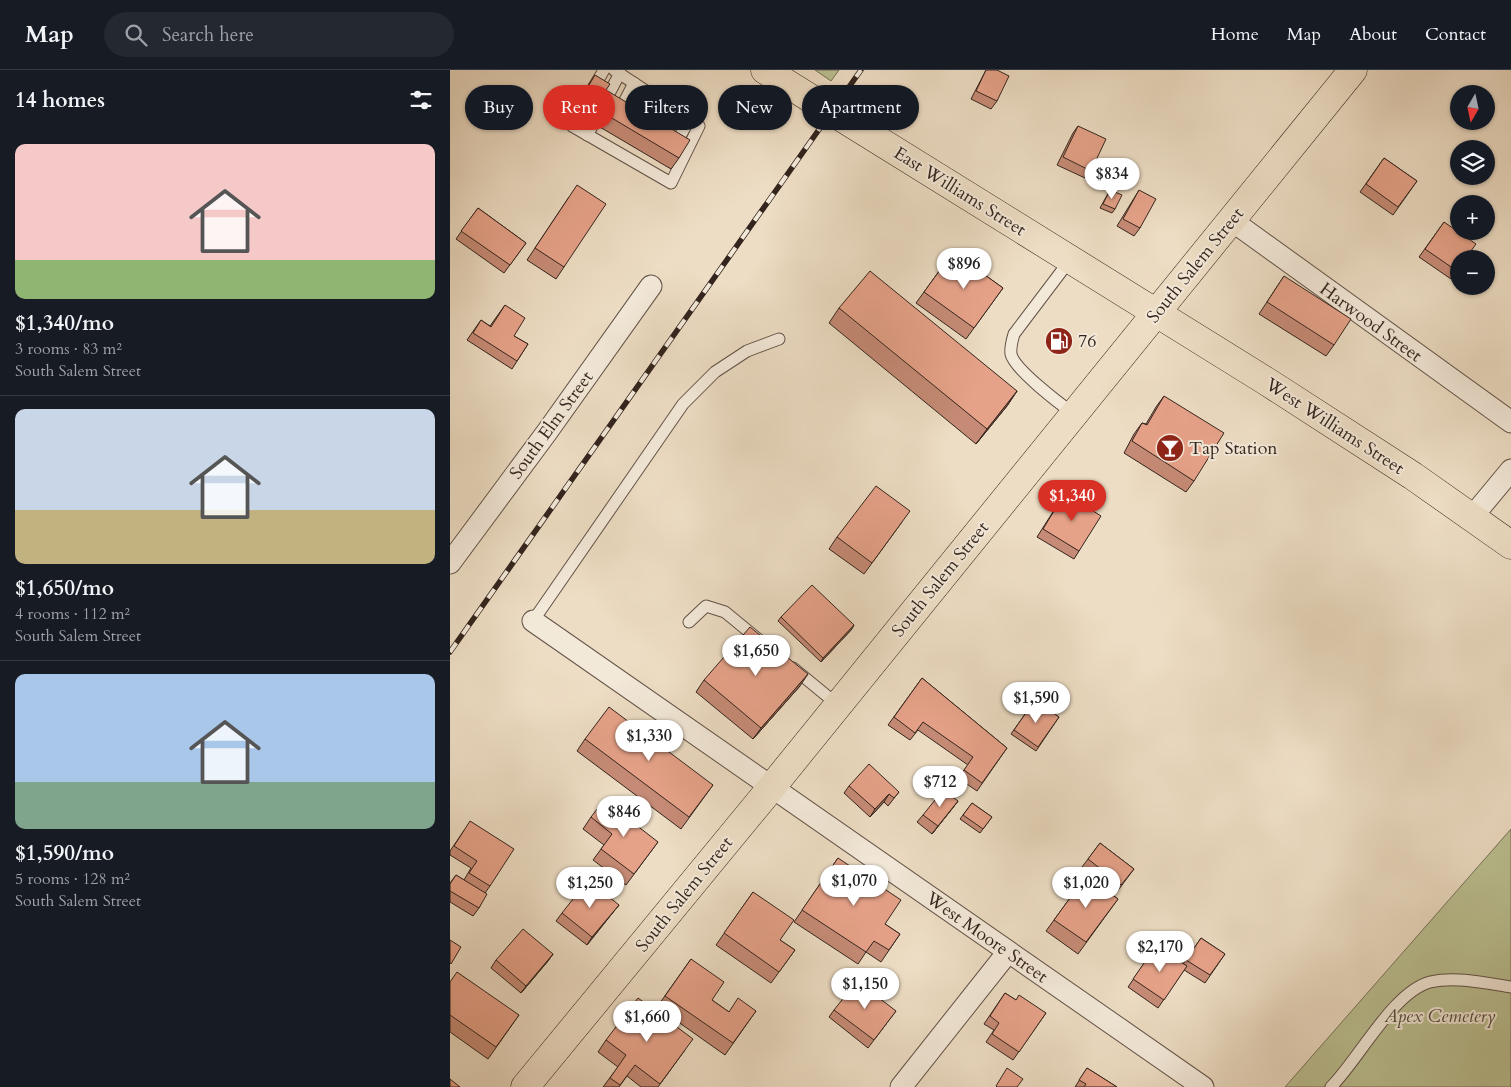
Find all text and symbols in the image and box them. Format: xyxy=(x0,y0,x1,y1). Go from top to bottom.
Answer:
search box xyxy=(104,12,454,57)
text: Map xyxy=(25,18,74,51)
icon: search xyxy=(122,21,150,49)
text: Search here xyxy=(162,22,254,48)
text: Home xyxy=(1211,22,1259,47)
text: Map xyxy=(1287,22,1321,47)
text: About xyxy=(1349,22,1397,47)
text: Contact xyxy=(1425,22,1486,47)
chip: Buy xyxy=(465,85,533,130)
chip: Rent xyxy=(543,85,615,130)
chip: Filters xyxy=(625,85,708,130)
chip: New xyxy=(718,85,792,130)
chip: Apartment xyxy=(802,85,919,130)
north arrow xyxy=(1450,85,1495,130)
map controls xyxy=(1450,85,1495,295)
text: 14 homes xyxy=(15,86,105,115)
icon: filters xyxy=(407,86,435,114)
button: layers xyxy=(1450,140,1495,185)
street label: East Williams Street xyxy=(889,141,1031,242)
pin: $834 xyxy=(1082,158,1142,200)
text: $834 xyxy=(1096,163,1128,185)
icon: home xyxy=(180,176,270,266)
button: + xyxy=(1450,195,1495,240)
street label: South Salem Street xyxy=(1141,202,1250,328)
pin: $896 xyxy=(934,248,994,290)
button: − xyxy=(1450,250,1495,295)
text: $896 xyxy=(948,253,980,275)
street label: Harwood Street xyxy=(1314,277,1427,368)
text: $1,340/mo xyxy=(15,309,114,338)
fuel station icon: 76 xyxy=(1044,326,1074,356)
place label: 76 xyxy=(1078,329,1096,354)
text: 3 rooms · 83 m² xyxy=(15,338,122,360)
text: South Salem Street xyxy=(15,360,141,382)
street label: South Elm Street xyxy=(504,366,599,484)
street label: West Williams Street xyxy=(1260,372,1409,481)
bar icon: Tap Station xyxy=(1155,433,1185,463)
place label: Tap Station xyxy=(1189,436,1278,461)
icon: home xyxy=(180,442,270,532)
pin: $1,340 xyxy=(1031,480,1113,522)
text: $1,340 xyxy=(1049,485,1095,507)
street label: South Salem Street xyxy=(886,516,995,642)
text: $1,650/mo xyxy=(15,574,114,603)
text: 4 rooms · 112 m² xyxy=(15,603,130,625)
text: South Salem Street xyxy=(15,625,141,647)
pin: $1,650 xyxy=(715,634,797,677)
text: $1,650 xyxy=(733,640,779,662)
pin: $1,590 xyxy=(995,682,1077,724)
text: $1,590 xyxy=(1013,687,1059,709)
icon: home xyxy=(180,707,270,797)
pin: $1,330 xyxy=(608,720,690,762)
text: $1,330 xyxy=(626,725,672,747)
pin: $712 xyxy=(910,766,970,808)
text: $712 xyxy=(924,771,956,793)
pin: $846 xyxy=(594,796,654,838)
text: $846 xyxy=(608,801,640,823)
street label: South Salem Street xyxy=(630,831,739,957)
text: $1,590/mo xyxy=(15,839,114,868)
pin: $1,070 xyxy=(813,864,895,907)
pin: $1,250 xyxy=(549,866,631,909)
pin: $1,020 xyxy=(1045,866,1127,909)
text: 5 rooms · 128 m² xyxy=(15,868,130,890)
text: $1,070 xyxy=(831,870,877,892)
text: $1,250 xyxy=(567,872,613,894)
text: $1,020 xyxy=(1063,872,1109,894)
street label: West Moore Street xyxy=(920,885,1053,989)
text: South Salem Street xyxy=(15,890,141,912)
pin: $2,170 xyxy=(1119,930,1201,973)
text: $2,170 xyxy=(1137,936,1183,958)
pin: $1,150 xyxy=(824,968,906,1010)
text: $1,150 xyxy=(842,973,888,995)
pin: $1,660 xyxy=(606,1000,688,1043)
park label: Apex Cemetery xyxy=(1384,1004,1496,1029)
text: $1,660 xyxy=(624,1006,670,1028)

